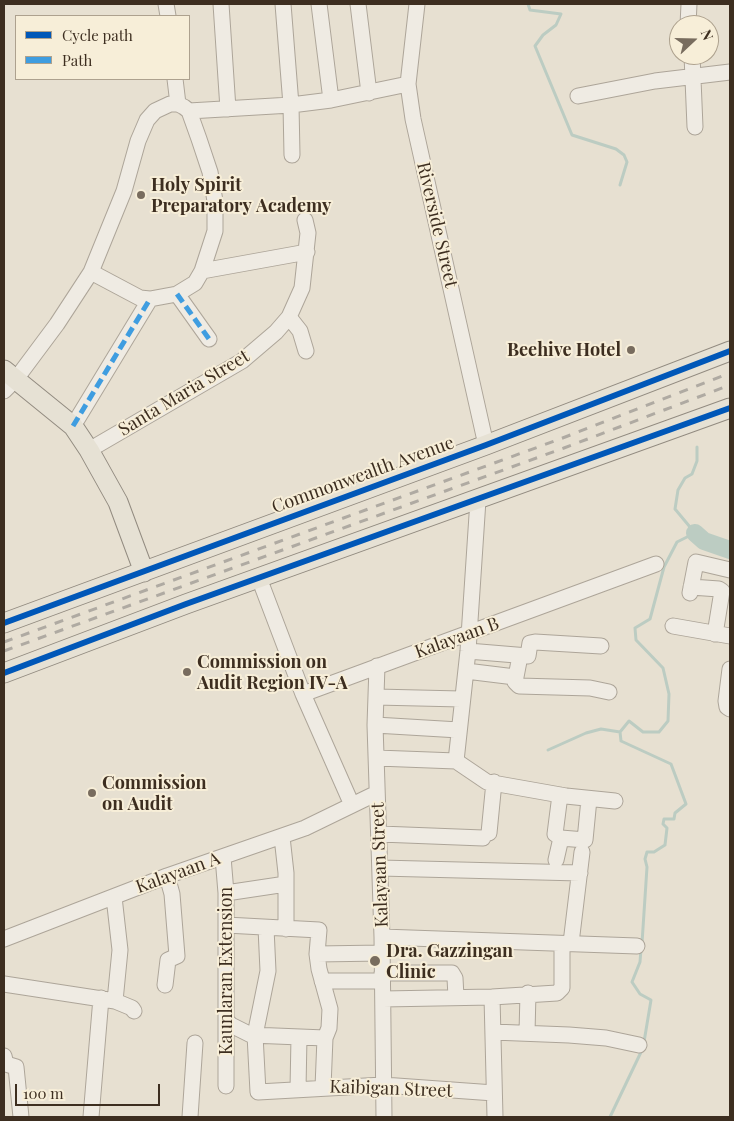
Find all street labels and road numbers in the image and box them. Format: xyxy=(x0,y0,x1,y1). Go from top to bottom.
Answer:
street label: Riverside Street xyxy=(412,160,462,290)
street label: Santa Maria Street xyxy=(115,345,253,441)
street label: Commonwealth Avenue xyxy=(269,432,457,518)
street label: Kalayaan B xyxy=(412,613,502,663)
street label: Kalayaan Street xyxy=(367,802,393,928)
street label: Kalayaan A xyxy=(133,848,223,898)
street label: Kaunlaran Extension xyxy=(215,887,237,1055)
street label: Kaibigan Street xyxy=(329,1076,453,1102)

